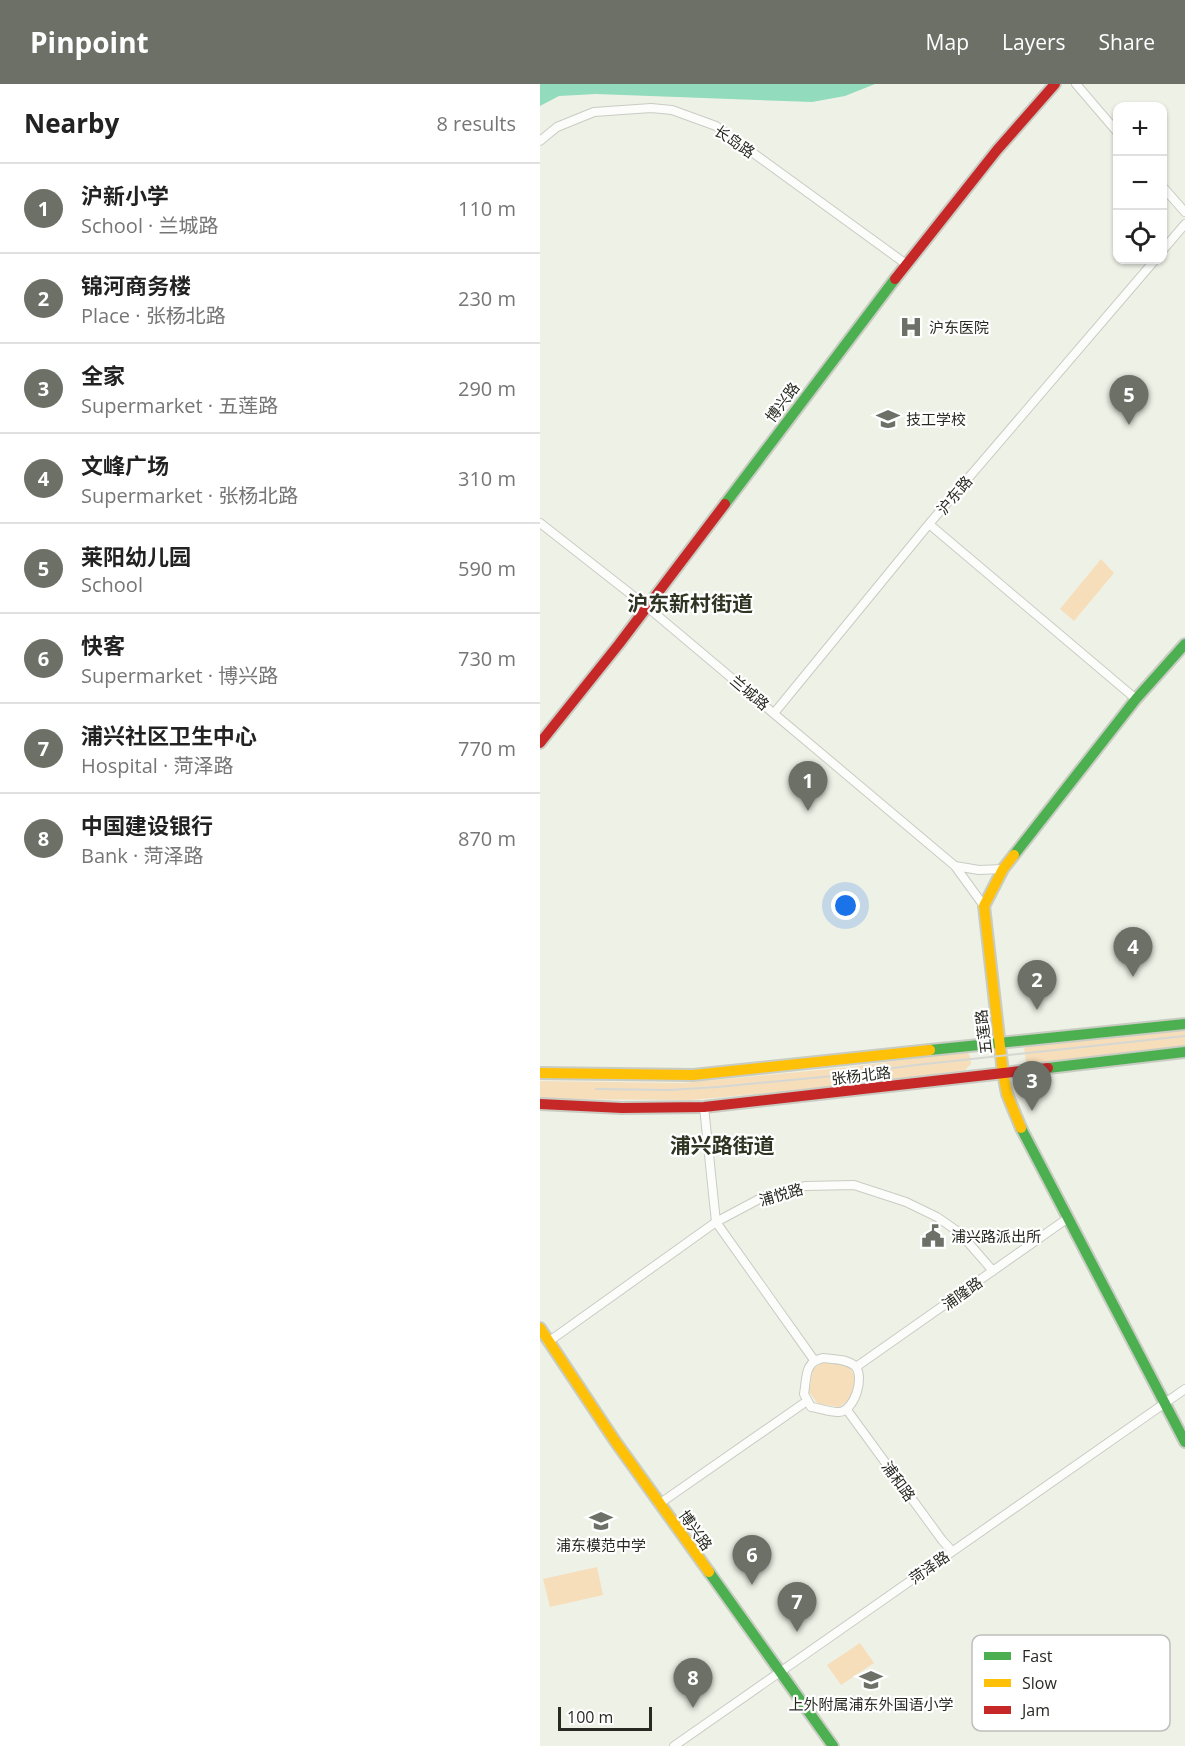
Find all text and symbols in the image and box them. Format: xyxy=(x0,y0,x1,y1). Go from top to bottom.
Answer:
text: Pinpoint xyxy=(30,23,149,61)
text: Map xyxy=(926,28,969,56)
text: Layers xyxy=(1002,28,1066,56)
text: Share xyxy=(1099,28,1155,56)
map controls xyxy=(1113,102,1167,264)
button: + xyxy=(1113,102,1167,156)
text: Nearby xyxy=(24,105,119,141)
text: 8 results xyxy=(436,110,516,137)
street label: 长岛路 xyxy=(711,120,759,162)
button: − xyxy=(1113,156,1167,210)
text: 沪新小学 xyxy=(81,180,169,210)
text: 1 xyxy=(38,195,49,222)
text: 110 m xyxy=(458,195,516,222)
button: locate xyxy=(1113,210,1167,264)
text: School · 兰城路 xyxy=(81,212,219,239)
text: 锦河商务楼 xyxy=(81,270,191,300)
text: 2 xyxy=(38,285,49,312)
text: 230 m xyxy=(458,285,516,312)
text: Place · 张杨北路 xyxy=(81,302,226,329)
hospital icon: 沪东医院 xyxy=(898,314,924,340)
place label: 沪东医院 xyxy=(929,317,989,337)
text: 全家 xyxy=(81,360,125,390)
text: 3 xyxy=(38,375,49,402)
text: 290 m xyxy=(458,375,516,402)
pin: 5 xyxy=(1110,376,1148,425)
street label: 博兴路 xyxy=(760,378,804,426)
text: Supermarket · 五莲路 xyxy=(81,392,278,419)
school or university icon: 技工学校 xyxy=(875,406,901,432)
place label: 技工学校 xyxy=(906,409,966,429)
text: 文峰广场 xyxy=(81,450,169,480)
text: 4 xyxy=(38,465,49,492)
text: 310 m xyxy=(458,465,516,492)
street label: 沪东路 xyxy=(932,471,976,519)
text: Supermarket · 张杨北路 xyxy=(81,482,298,509)
text: 莱阳幼儿园 xyxy=(81,541,191,571)
text: 5 xyxy=(38,555,49,582)
text: 590 m xyxy=(458,555,516,582)
text: School xyxy=(81,571,143,598)
district label: 沪东新村街道 xyxy=(627,589,753,617)
text: 快客 xyxy=(81,630,125,660)
text: 6 xyxy=(38,645,49,672)
text: 730 m xyxy=(458,645,516,672)
text: Supermarket · 博兴路 xyxy=(81,662,278,689)
street label: 兰城路 xyxy=(726,670,774,714)
text: 浦兴社区卫生中心 xyxy=(81,720,257,750)
text: 7 xyxy=(38,735,49,762)
text: 770 m xyxy=(458,735,516,762)
text: Hospital · 菏泽路 xyxy=(81,752,234,779)
pin: 1 xyxy=(788,762,828,811)
text: 中国建设银行 xyxy=(81,810,213,840)
text: 8 xyxy=(38,825,49,852)
text: 870 m xyxy=(458,825,516,852)
text: Bank · 菏泽路 xyxy=(81,842,203,869)
your location xyxy=(831,891,860,920)
pin: 4 xyxy=(1114,928,1152,977)
pin: 2 xyxy=(1018,960,1056,1010)
street label: 五莲路 xyxy=(970,1008,996,1056)
street label: 张杨北路 xyxy=(830,1061,892,1089)
pin: 3 xyxy=(1012,1062,1052,1111)
district label: 浦兴路街道 xyxy=(670,1131,775,1159)
street label: 浦悦路 xyxy=(757,1178,805,1210)
public building icon: 浦兴路派出所 xyxy=(920,1223,946,1249)
place label: 浦兴路派出所 xyxy=(951,1226,1041,1246)
street label: 浦隆路 xyxy=(938,1272,986,1314)
street label: 浦和路 xyxy=(878,1457,920,1505)
street label: 博兴路 xyxy=(675,1506,717,1554)
school or university icon: 浦东模范中学 xyxy=(588,1508,614,1534)
place label: 浦东模范中学 xyxy=(556,1535,646,1555)
pin: 6 xyxy=(732,1536,772,1585)
street label: 菏泽路 xyxy=(905,1546,953,1588)
pin: 7 xyxy=(778,1582,816,1632)
legend xyxy=(972,1635,1170,1731)
text: Fast xyxy=(1022,1645,1053,1667)
pin: 8 xyxy=(674,1658,712,1708)
school or university icon: 上外附属浦东外国语小学 xyxy=(858,1667,884,1693)
text: Slow xyxy=(1022,1672,1057,1694)
place label: 上外附属浦东外国语小学 xyxy=(788,1694,954,1714)
text: Jam xyxy=(1020,1699,1050,1721)
scale bar xyxy=(558,1704,652,1732)
text: 100 m xyxy=(567,1706,613,1728)

